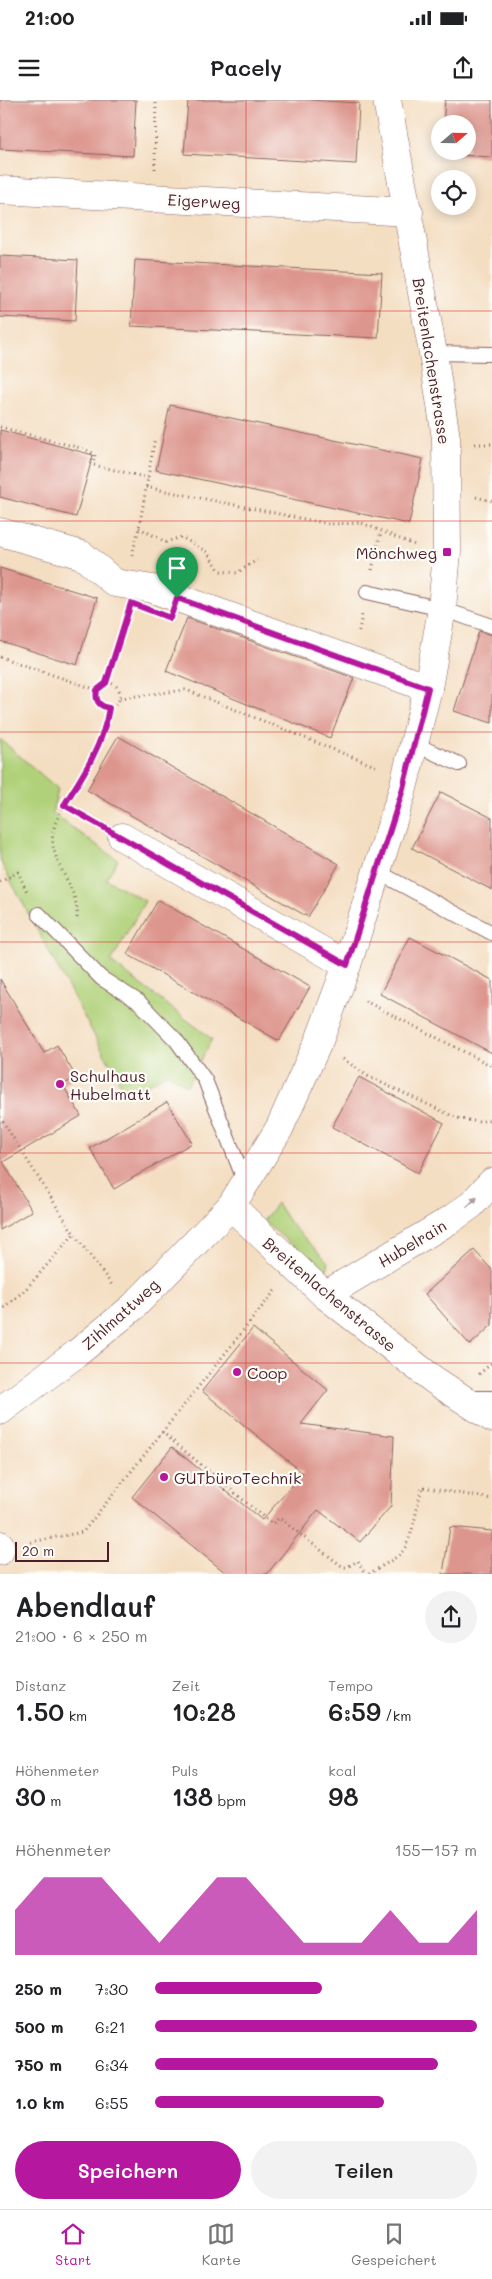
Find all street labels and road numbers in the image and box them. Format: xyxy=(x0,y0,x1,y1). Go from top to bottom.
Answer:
street label: Eigerweg xyxy=(167,189,241,213)
street label: Breitenlachenstrasse xyxy=(408,276,456,446)
street label: Hubelrain xyxy=(374,1214,450,1272)
street label: Breitenlachenstrasse xyxy=(259,1232,401,1356)
street label: Zihlmattweg xyxy=(77,1274,163,1354)

